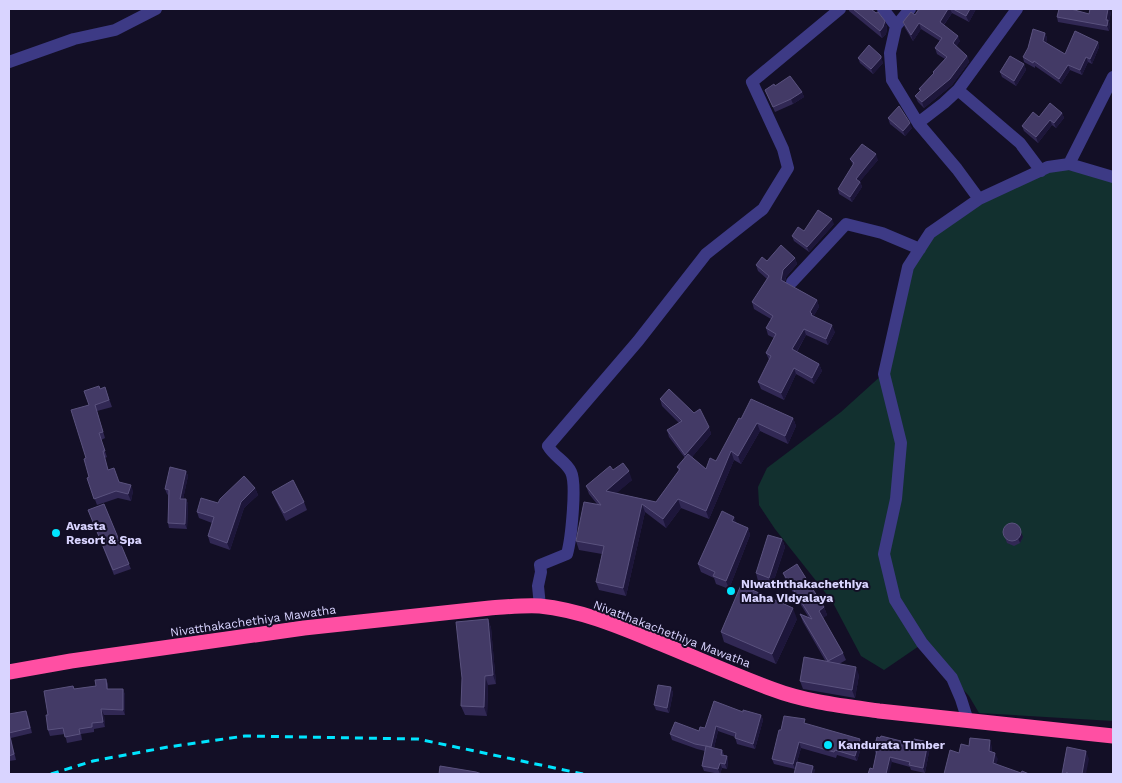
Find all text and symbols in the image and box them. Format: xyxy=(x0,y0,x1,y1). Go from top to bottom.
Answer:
place label: Avasta Resort & Spa xyxy=(66,519,142,547)
marker: Avasta Resort & Spa xyxy=(50,527,62,539)
place label: Niwaththakachethiya Maha Vidyalaya xyxy=(741,577,869,605)
marker: Niwaththakachethiya Maha Vidyalaya xyxy=(725,585,737,597)
street label: Nivatthakachethiya Mawatha xyxy=(591,597,753,671)
street label: Nivatthakachethiya Mawatha xyxy=(169,602,337,640)
place label: Kandurata Timber xyxy=(838,738,946,752)
marker: Kandurata Timber xyxy=(822,739,834,751)

